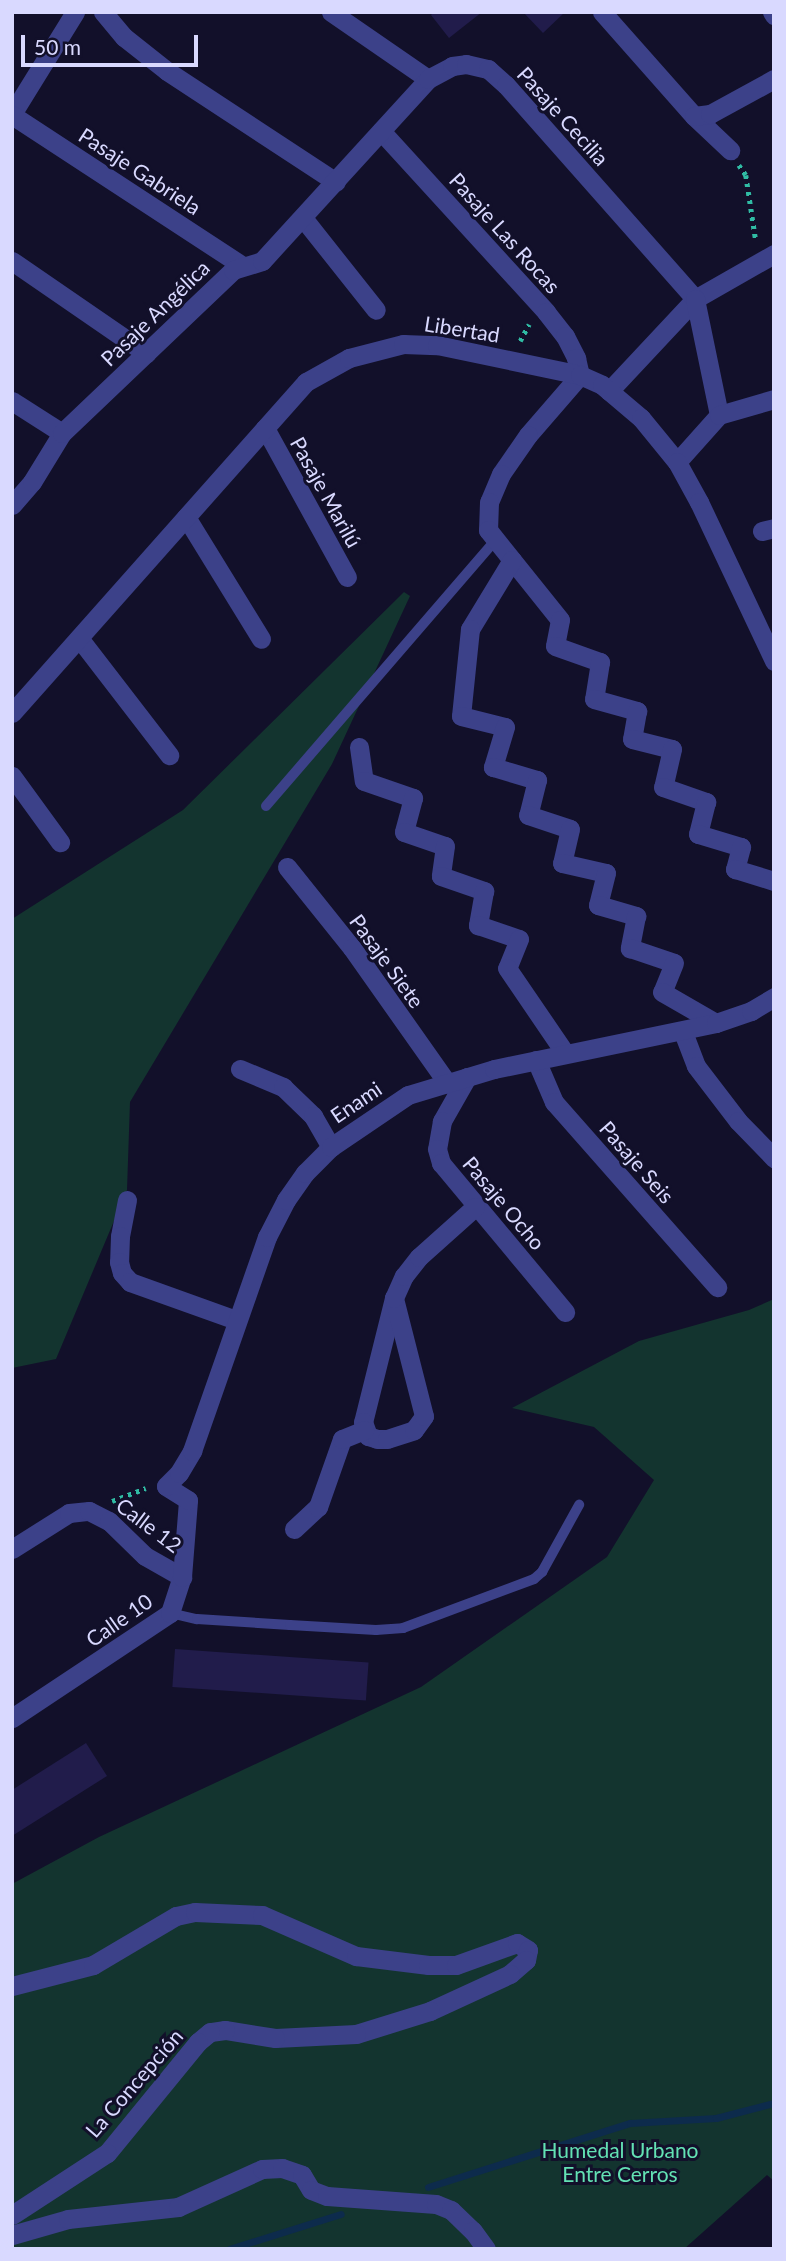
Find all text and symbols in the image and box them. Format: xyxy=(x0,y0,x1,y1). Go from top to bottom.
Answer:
scale bar xyxy=(24,21,201,65)
text: 50 m xyxy=(34,34,81,59)
street label: Pasaje Cecilia xyxy=(512,61,614,171)
street label: Pasaje Gabriela xyxy=(74,122,206,220)
street label: Pasaje Las Rocas xyxy=(444,168,566,298)
street label: Pasaje Angélica xyxy=(95,255,215,371)
street label: Libertad xyxy=(422,311,502,347)
street label: Pasaje Marilú xyxy=(285,432,367,552)
street label: Pasaje Siete xyxy=(345,909,429,1013)
street label: Enami xyxy=(326,1076,386,1128)
street label: Pasaje Seis xyxy=(595,1116,679,1208)
street label: Pasaje Ocho xyxy=(458,1151,550,1255)
street label: Calle 12 xyxy=(111,1492,187,1558)
street label: Calle 10 xyxy=(81,1588,157,1652)
street label: La Concepción xyxy=(80,2024,188,2142)
park label: Humedal Urbano Entre Cerros xyxy=(541,2137,699,2187)

